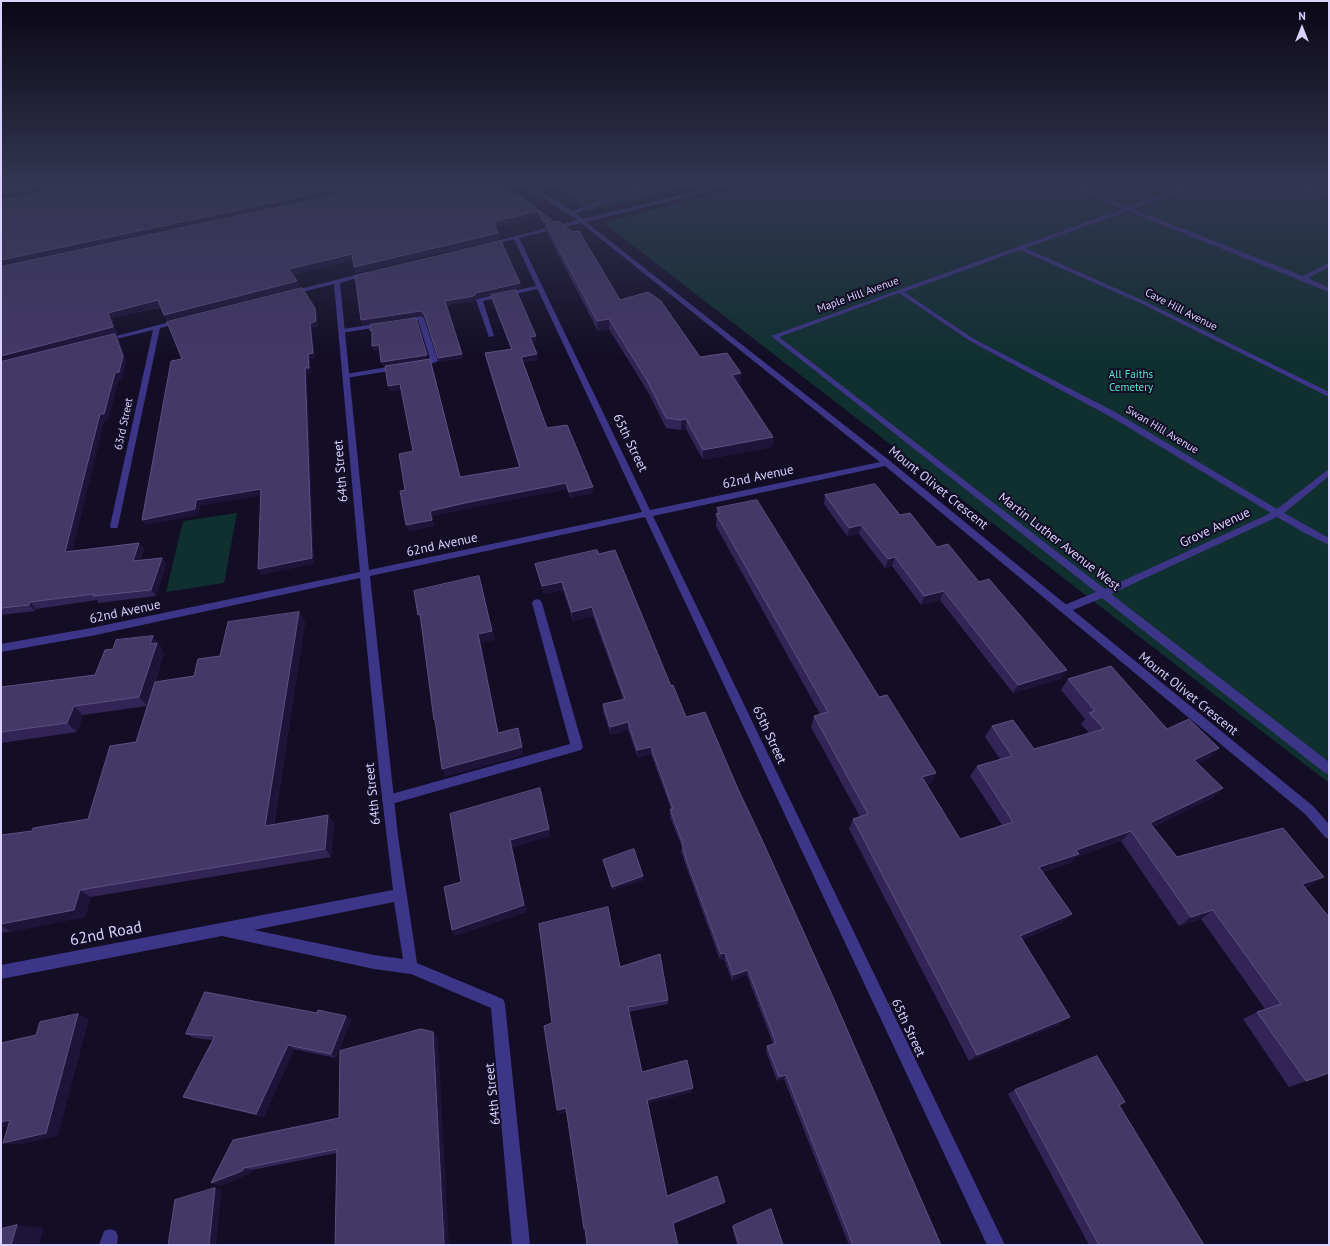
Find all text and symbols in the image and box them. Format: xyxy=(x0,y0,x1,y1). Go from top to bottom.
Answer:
north arrow xyxy=(1282,8,1322,48)
text: N xyxy=(1298,9,1306,23)
street label: Maple Hill Avenue xyxy=(815,274,901,316)
street label: Cave Hill Avenue xyxy=(1143,286,1219,334)
park label: All Faiths Cemetery xyxy=(1109,368,1153,394)
street label: 63rd Street xyxy=(112,397,136,451)
street label: Swan Hill Avenue xyxy=(1123,403,1201,457)
street label: 65th Street xyxy=(609,412,651,474)
street label: 64th Street xyxy=(331,439,351,503)
street label: Mount Olivet Crescent xyxy=(885,443,991,533)
street label: 62nd Avenue xyxy=(721,462,795,492)
street label: Martin Luther Avenue West xyxy=(995,490,1123,594)
street label: Grove Avenue xyxy=(1177,505,1253,551)
street label: 62nd Avenue xyxy=(405,530,479,560)
street label: 62nd Avenue xyxy=(88,597,162,627)
street label: Mount Olivet Crescent xyxy=(1135,649,1241,739)
street label: 65th Street xyxy=(749,703,789,767)
street label: 64th Street xyxy=(362,762,384,826)
street label: 62nd Road xyxy=(68,918,144,950)
street label: 65th Street xyxy=(888,996,928,1060)
street label: 64th Street xyxy=(482,1062,504,1126)

